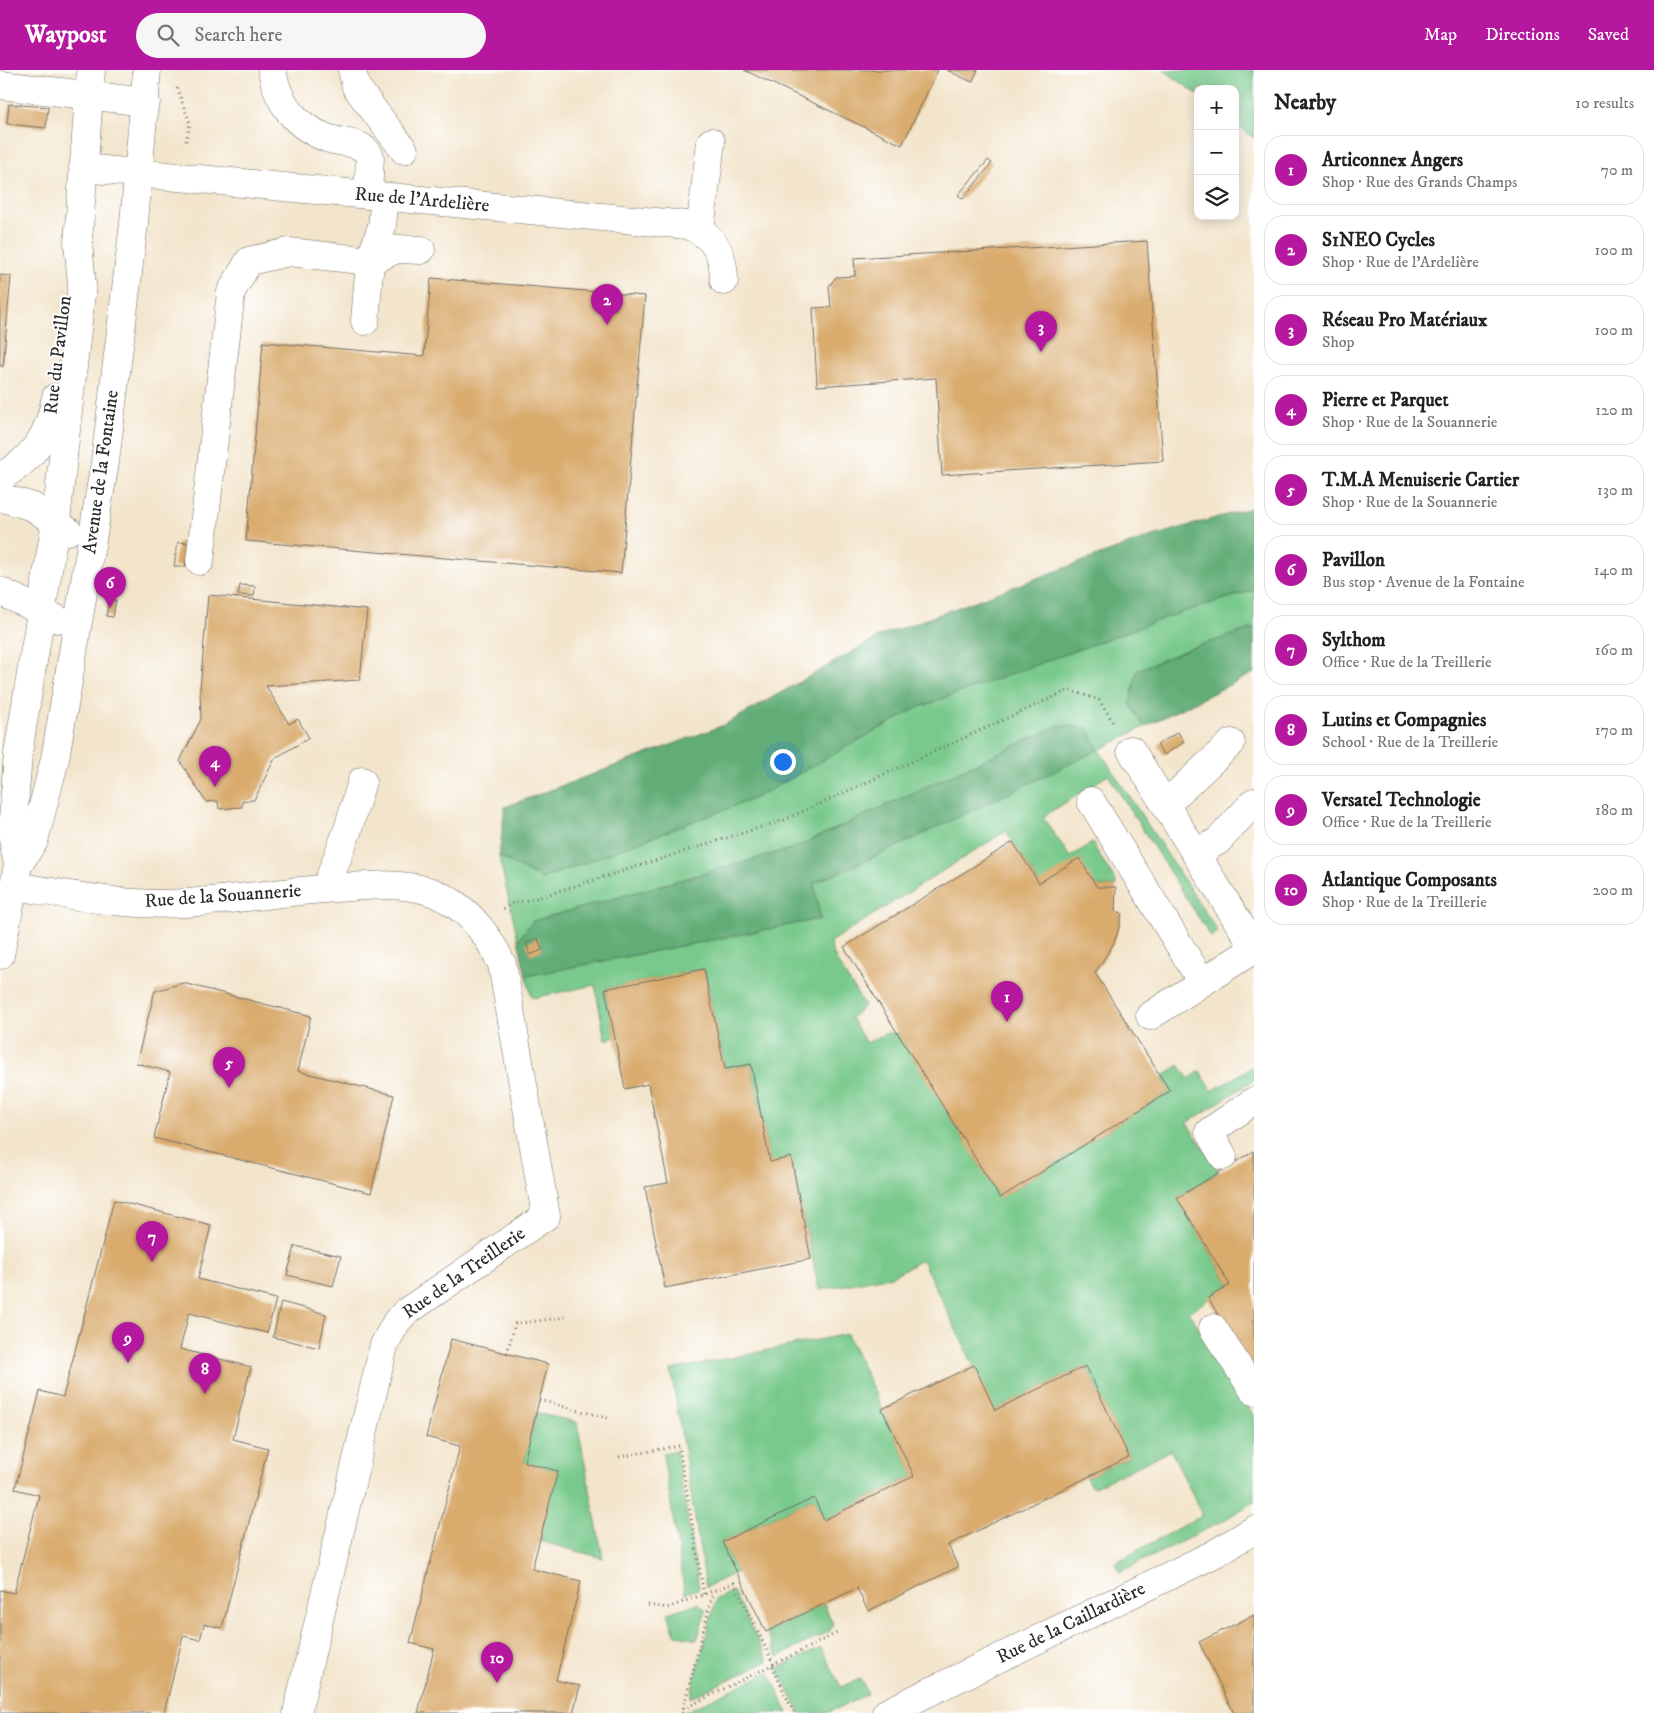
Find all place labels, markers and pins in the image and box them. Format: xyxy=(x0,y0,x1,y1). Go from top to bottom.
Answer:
pin: 2 xyxy=(591,284,623,325)
pin: 3 xyxy=(1025,311,1057,352)
pin: 6 xyxy=(94,567,126,608)
pin: 4 xyxy=(199,746,231,787)
pin: 1 xyxy=(991,981,1023,1022)
pin: 5 xyxy=(213,1047,245,1088)
pin: 7 xyxy=(136,1221,168,1262)
pin: 9 xyxy=(112,1322,144,1363)
pin: 8 xyxy=(189,1353,221,1394)
pin: 10 xyxy=(481,1642,513,1683)

